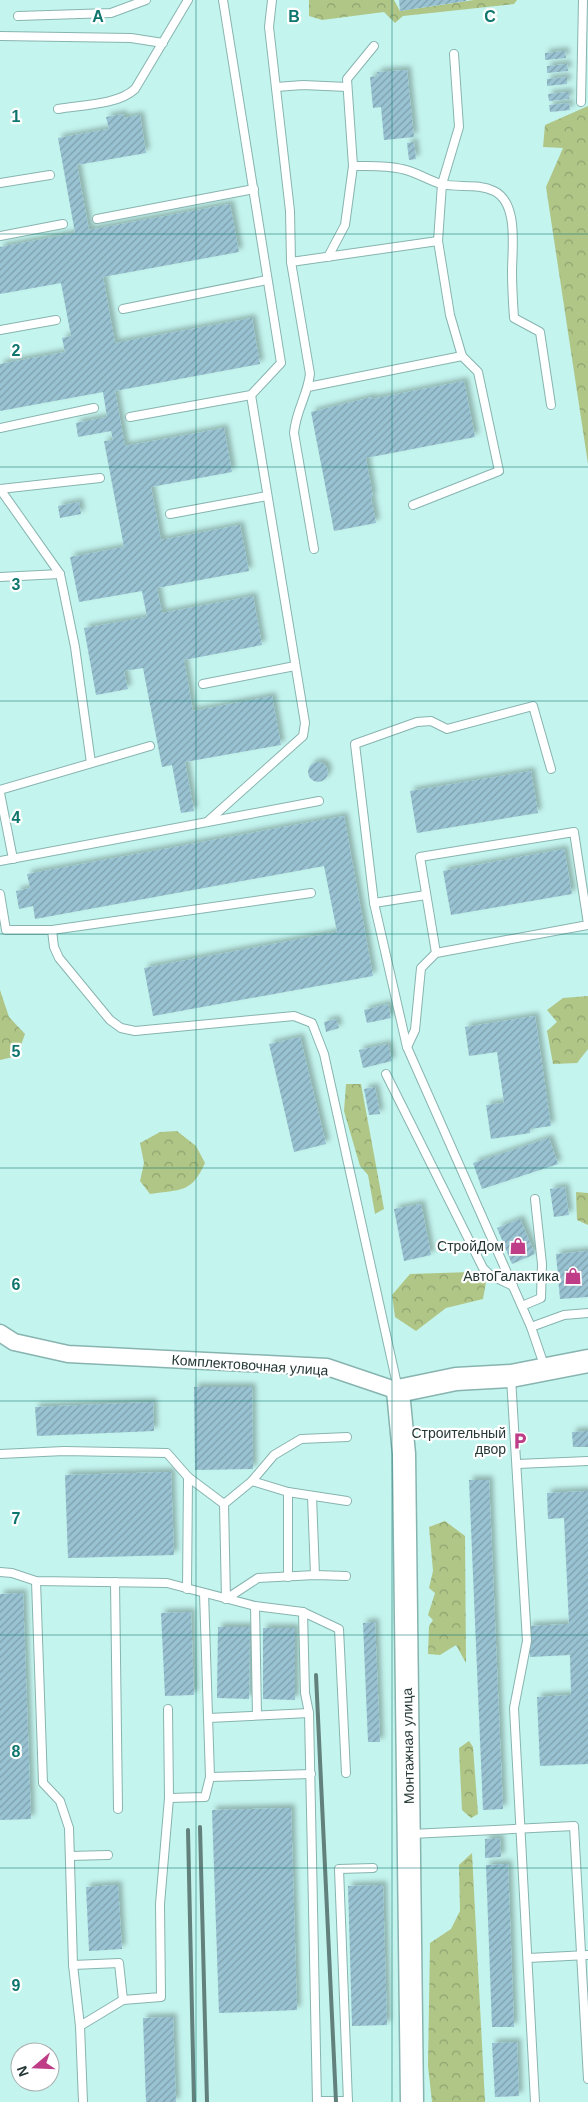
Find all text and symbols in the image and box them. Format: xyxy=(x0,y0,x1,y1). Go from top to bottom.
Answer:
text: A xyxy=(92,8,104,25)
text: B xyxy=(288,8,300,25)
text: C xyxy=(484,8,496,25)
text: 1 xyxy=(12,108,21,125)
text: 2 xyxy=(12,342,21,359)
text: 3 xyxy=(12,576,21,593)
text: 4 xyxy=(12,809,21,826)
text: 5 xyxy=(12,1043,21,1060)
shop icon: СтройДом xyxy=(508,1236,528,1256)
place label: СтройДом xyxy=(437,1238,504,1254)
shop icon: АвтоГалактика xyxy=(563,1266,583,1286)
place label: АвтоГалактика xyxy=(463,1268,559,1284)
text: 6 xyxy=(12,1276,21,1293)
street label: Комплектовочная улица xyxy=(171,1352,329,1378)
place label: Строительный двор xyxy=(411,1425,506,1457)
parking icon: Строительный двор xyxy=(510,1431,530,1451)
text: 7 xyxy=(12,1510,21,1527)
street label: Монтажная улица xyxy=(399,1688,417,1804)
text: 8 xyxy=(12,1743,21,1760)
text: 9 xyxy=(12,1977,21,1994)
north arrow xyxy=(10,2042,60,2092)
text: N xyxy=(13,2064,32,2079)

